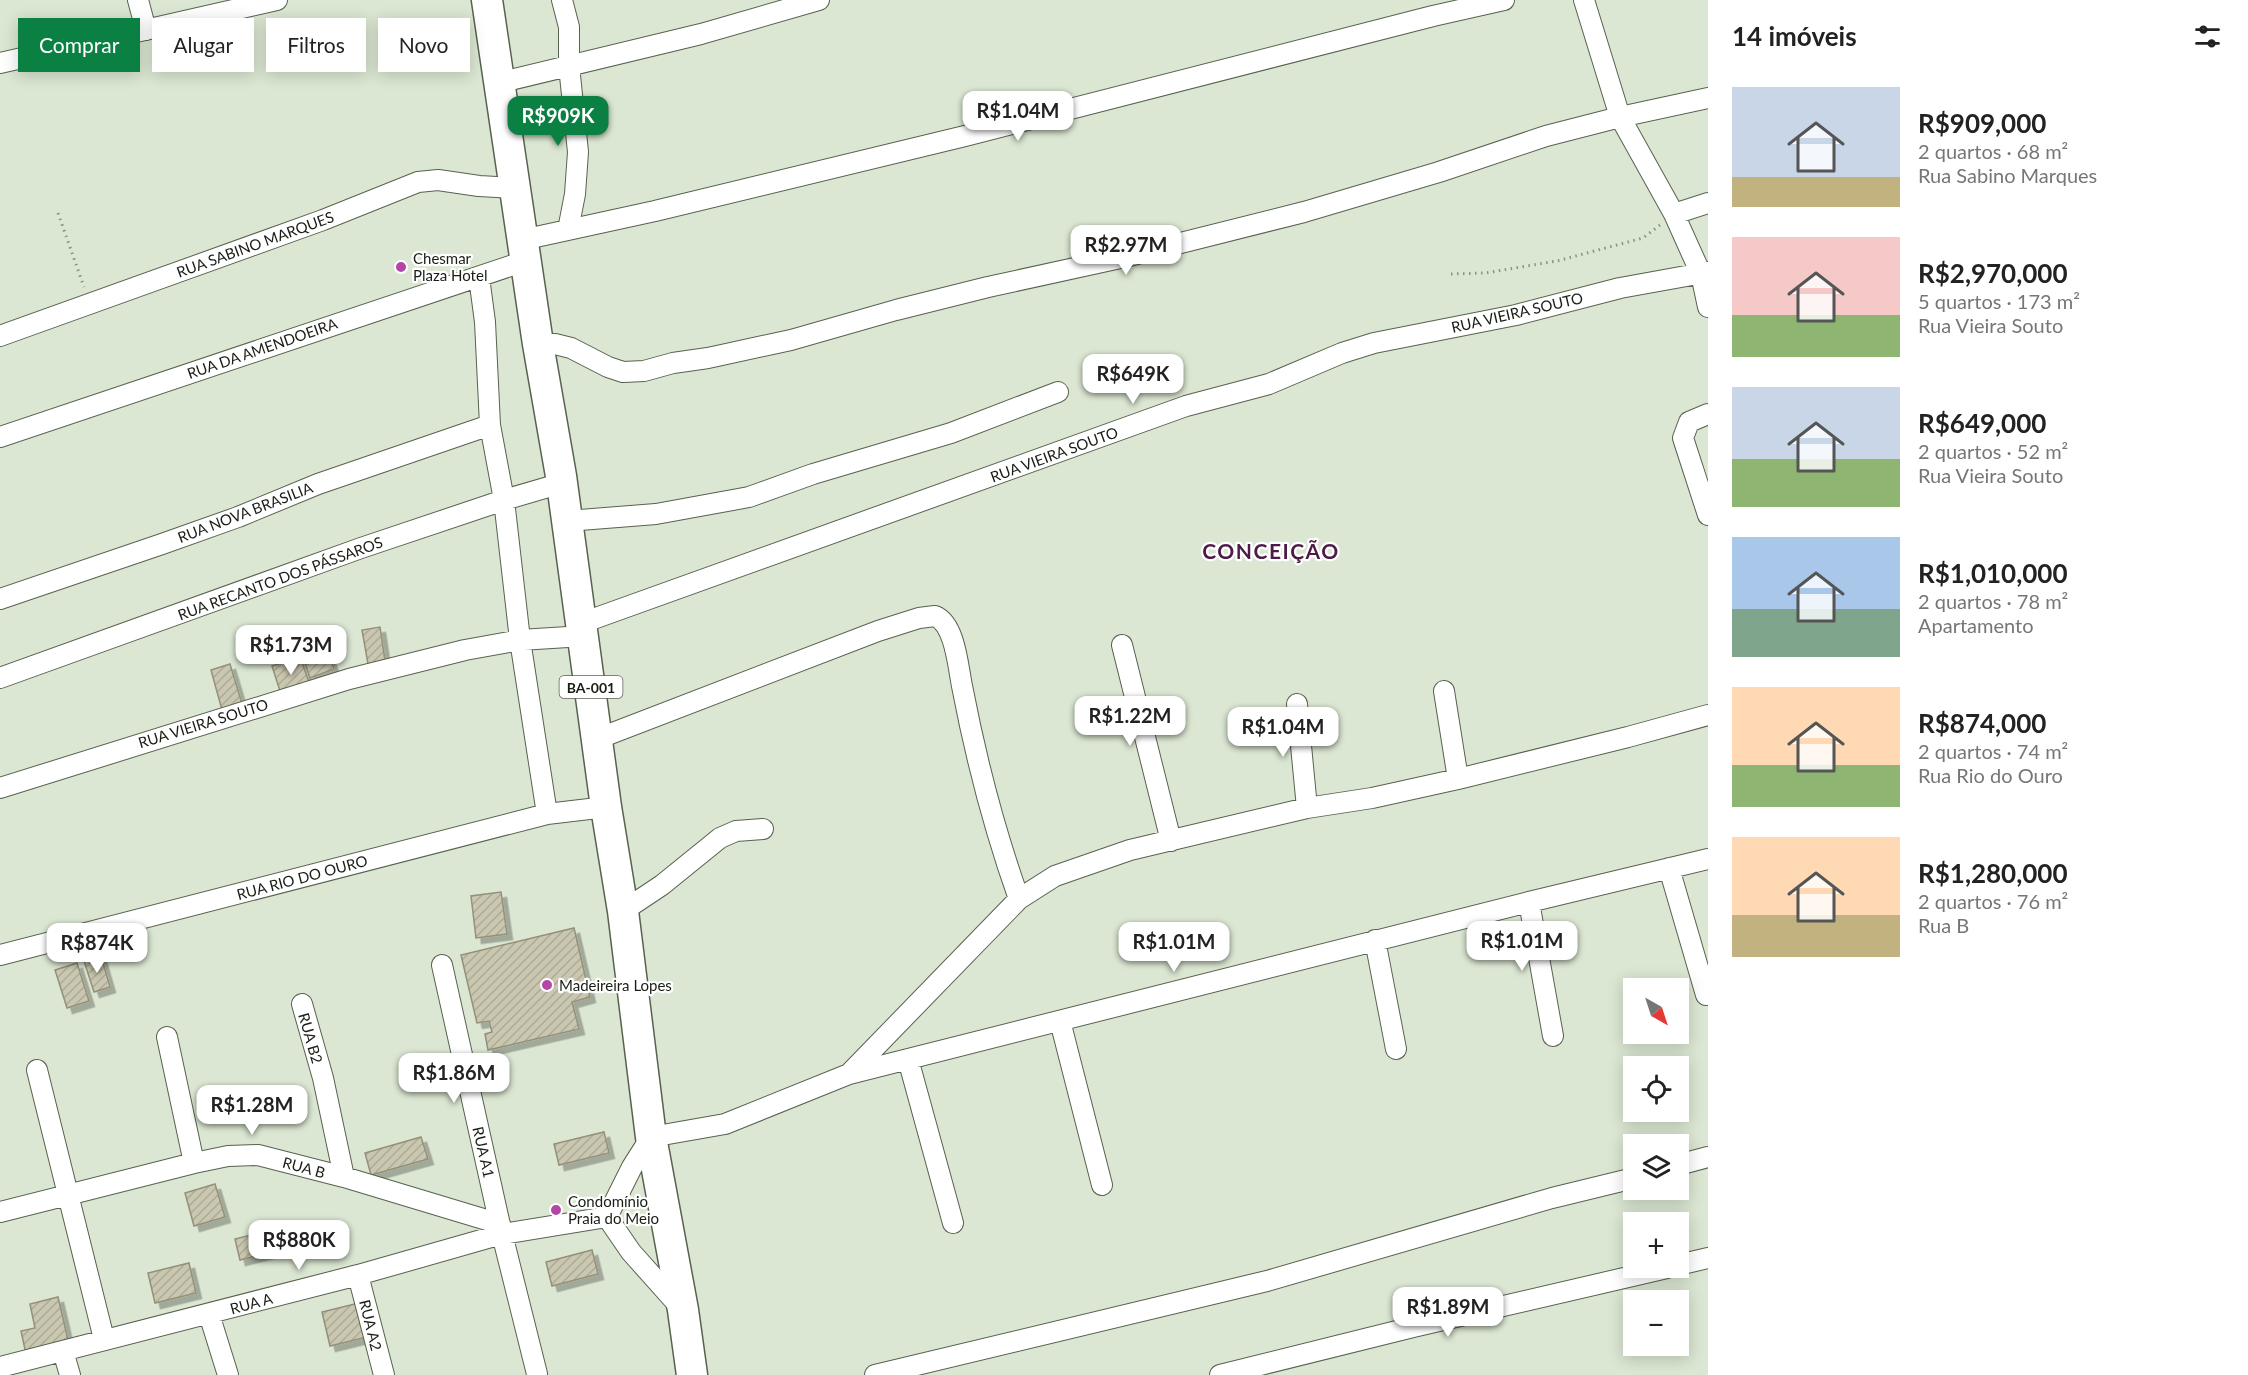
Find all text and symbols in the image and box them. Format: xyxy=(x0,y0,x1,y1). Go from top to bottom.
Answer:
chip: Comprar xyxy=(18,18,140,72)
chip: Alugar xyxy=(152,18,254,72)
chip: Filtros xyxy=(266,18,366,72)
chip: Novo xyxy=(378,18,470,72)
text: 14 imóveis xyxy=(1732,20,1857,52)
icon: filters xyxy=(2191,20,2224,53)
pin: R$1.04M xyxy=(963,91,1073,142)
pin: R$909K xyxy=(509,96,607,147)
text: R$1.04M xyxy=(977,98,1059,122)
text: R$909K xyxy=(522,103,594,127)
text: R$909,000 xyxy=(1918,107,2046,139)
icon: home xyxy=(1780,111,1852,183)
text: 2 quartos · 68 m² xyxy=(1918,139,2068,163)
text: Rua Sabino Marques xyxy=(1918,163,2097,187)
street label: RUA SABINO MARQUES xyxy=(174,207,336,281)
pin: R$2.97M xyxy=(1071,225,1181,276)
text: R$2.97M xyxy=(1085,232,1167,256)
place label: Chesmar Plaza Hotel xyxy=(413,249,487,284)
text: R$2,970,000 xyxy=(1918,257,2068,289)
marker: Chesmar Plaza Hotel xyxy=(394,260,408,274)
icon: home xyxy=(1780,261,1852,333)
street label: RUA VIEIRA SOUTO xyxy=(1449,288,1585,336)
text: 5 quartos · 173 m² xyxy=(1918,289,2080,313)
text: Rua Vieira Souto xyxy=(1918,313,2063,337)
street label: RUA DA AMENDOEIRA xyxy=(184,314,340,382)
pin: R$649K xyxy=(1084,354,1182,405)
text: R$649K xyxy=(1097,361,1169,385)
text: R$649,000 xyxy=(1918,407,2046,439)
icon: home xyxy=(1780,411,1852,483)
street label: RUA VIEIRA SOUTO xyxy=(988,422,1120,486)
text: 2 quartos · 52 m² xyxy=(1918,439,2068,463)
text: Rua Vieira Souto xyxy=(1918,463,2063,487)
street label: RUA NOVA BRASILIA xyxy=(175,478,316,546)
street label: RUA RECANTO DOS PÁSSAROS xyxy=(175,532,385,624)
district label: CONCEIÇÃO xyxy=(1202,538,1340,563)
text: R$1,010,000 xyxy=(1918,557,2068,589)
icon: home xyxy=(1780,561,1852,633)
text: 2 quartos · 78 m² xyxy=(1918,589,2068,613)
text: Apartamento xyxy=(1918,613,2034,637)
pin: R$1.73M xyxy=(236,625,346,676)
text: R$1.73M xyxy=(250,632,332,656)
road number: BA-001 xyxy=(560,676,622,698)
street label: RUA VIEIRA SOUTO xyxy=(136,695,270,751)
pin: R$1.22M xyxy=(1075,696,1185,747)
text: R$1.22M xyxy=(1089,703,1171,727)
pin: R$1.04M xyxy=(1228,707,1338,758)
text: R$874,000 xyxy=(1918,707,2046,739)
icon: home xyxy=(1780,711,1852,783)
text: R$1.04M xyxy=(1242,714,1324,738)
text: 2 quartos · 74 m² xyxy=(1918,739,2068,763)
text: Rua Rio do Ouro xyxy=(1918,763,2063,787)
street label: RUA RIO DO OURO xyxy=(235,851,369,903)
text: R$1,280,000 xyxy=(1918,857,2068,889)
icon: home xyxy=(1780,861,1852,933)
text: 2 quartos · 76 m² xyxy=(1918,889,2068,913)
text: Rua B xyxy=(1918,913,1969,937)
pin: R$1.01M xyxy=(1467,921,1577,972)
pin: R$1.01M xyxy=(1119,922,1229,973)
pin: R$874K xyxy=(48,923,146,974)
text: R$1.01M xyxy=(1481,928,1563,952)
text: R$1.01M xyxy=(1133,929,1215,953)
text: R$874K xyxy=(61,930,133,954)
place label: Madeireira Lopes xyxy=(559,976,672,994)
marker: Madeireira Lopes xyxy=(540,978,554,992)
north arrow xyxy=(1623,978,1689,1044)
map controls xyxy=(1623,978,1689,1356)
street label: RUA B2 xyxy=(295,1011,327,1065)
pin: R$1.86M xyxy=(399,1053,509,1104)
button: locate xyxy=(1623,1056,1689,1122)
text: R$1.86M xyxy=(413,1060,495,1084)
pin: R$1.28M xyxy=(197,1085,307,1136)
text: R$1.28M xyxy=(211,1092,293,1116)
street label: RUA A1 xyxy=(469,1125,499,1179)
button: layers xyxy=(1623,1134,1689,1200)
street label: RUA B xyxy=(281,1153,327,1181)
place label: Condomínio Praia do Meio xyxy=(568,1192,659,1227)
marker: Condomínio Praia do Meio xyxy=(549,1203,563,1217)
button: + xyxy=(1623,1212,1689,1278)
pin: R$880K xyxy=(250,1220,348,1271)
text: R$880K xyxy=(263,1227,335,1251)
pin: R$1.89M xyxy=(1393,1287,1503,1338)
street label: RUA A xyxy=(228,1288,275,1317)
button: − xyxy=(1623,1290,1689,1356)
text: R$1.89M xyxy=(1407,1294,1489,1318)
street label: RUA A2 xyxy=(356,1298,386,1352)

